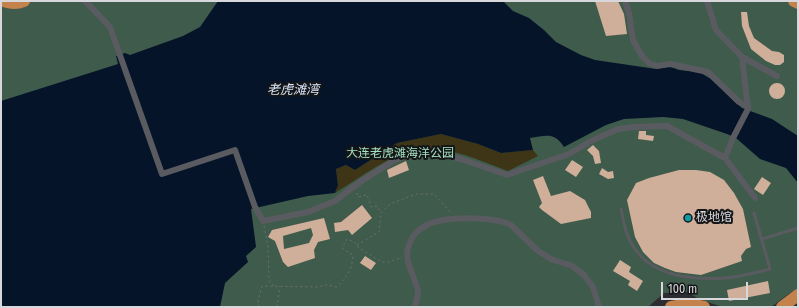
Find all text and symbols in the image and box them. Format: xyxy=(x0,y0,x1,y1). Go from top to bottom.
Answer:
water label: 老虎滩湾 xyxy=(267,82,319,98)
park label: 大连老虎滩海洋公园 xyxy=(346,147,454,161)
place label: 极地馆 xyxy=(696,211,732,225)
marker: 极地馆 xyxy=(683,213,693,223)
scale bar xyxy=(663,274,750,300)
text: 100 m xyxy=(668,282,697,296)

